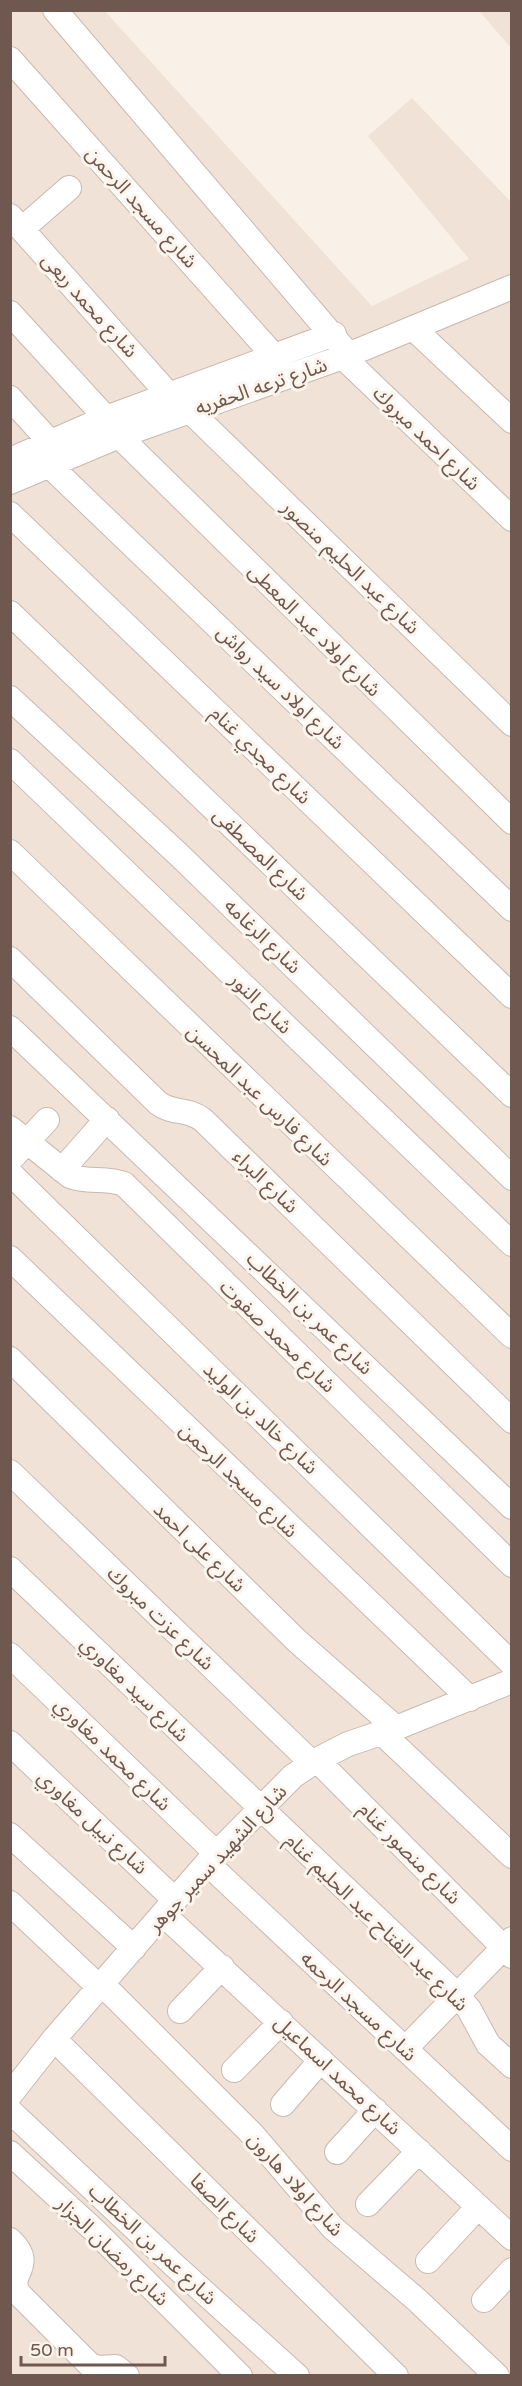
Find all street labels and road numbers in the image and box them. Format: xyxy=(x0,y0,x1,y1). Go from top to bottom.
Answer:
street label: شارع مسجد الرحمن xyxy=(79,142,202,275)
street label: شارع محمد ريعى xyxy=(34,248,143,364)
street label: شارع ترعه الحفريه xyxy=(192,353,331,423)
street label: شارع احمد مبروك xyxy=(366,381,485,497)
street label: شارع عبد الحليم منصور xyxy=(274,495,424,641)
street label: شارع اولاد عبد المعطى xyxy=(241,559,386,704)
street label: شارع اولاد سيد رواش xyxy=(210,621,349,756)
street label: شارع مجدي غنام xyxy=(203,702,316,812)
street label: شارع المصطفى xyxy=(206,803,313,908)
street label: شارع الرغامه xyxy=(217,894,306,981)
street label: شارع النور xyxy=(222,967,297,1041)
street label: شارع فارس عبد المحسن xyxy=(180,1020,337,1173)
street label: شارع البراء xyxy=(226,1145,303,1220)
street label: شارع عمر بن الخطاب xyxy=(240,1247,378,1382)
street label: شارع محمد صفوت xyxy=(213,1275,340,1400)
street label: شارع خالد بن الوليد xyxy=(196,1358,323,1481)
street label: شارع مسجد الرحمن xyxy=(173,1418,302,1545)
street label: شارع على احمد xyxy=(147,1498,250,1599)
street label: شارع عزت مبروك xyxy=(101,1562,219,1677)
street label: شارع سيد مغاوري xyxy=(73,1632,193,1749)
street label: شارع محمد مغاوري xyxy=(47,1693,176,1818)
street label: شارع نبيل مغاوري xyxy=(30,1766,152,1882)
street label: شارع الشهيد سمير جوهر xyxy=(142,1780,294,1940)
street label: شارع منصور غنام xyxy=(352,1798,465,1911)
street label: شارع عبد الفتاح عبد الحليم غنام xyxy=(278,1829,473,2018)
street label: شارع مسجد الرحمه xyxy=(294,1947,422,2068)
street label: شارع محمد اسماعيل xyxy=(268,2011,406,2142)
street label: شارع اولاد هارون xyxy=(241,2128,348,2243)
street label: شارع الصفا xyxy=(183,2169,264,2250)
street label: شارع عمر بن الخطاب xyxy=(82,2179,221,2312)
street label: شارع رمضان الجزار xyxy=(49,2191,174,2313)

